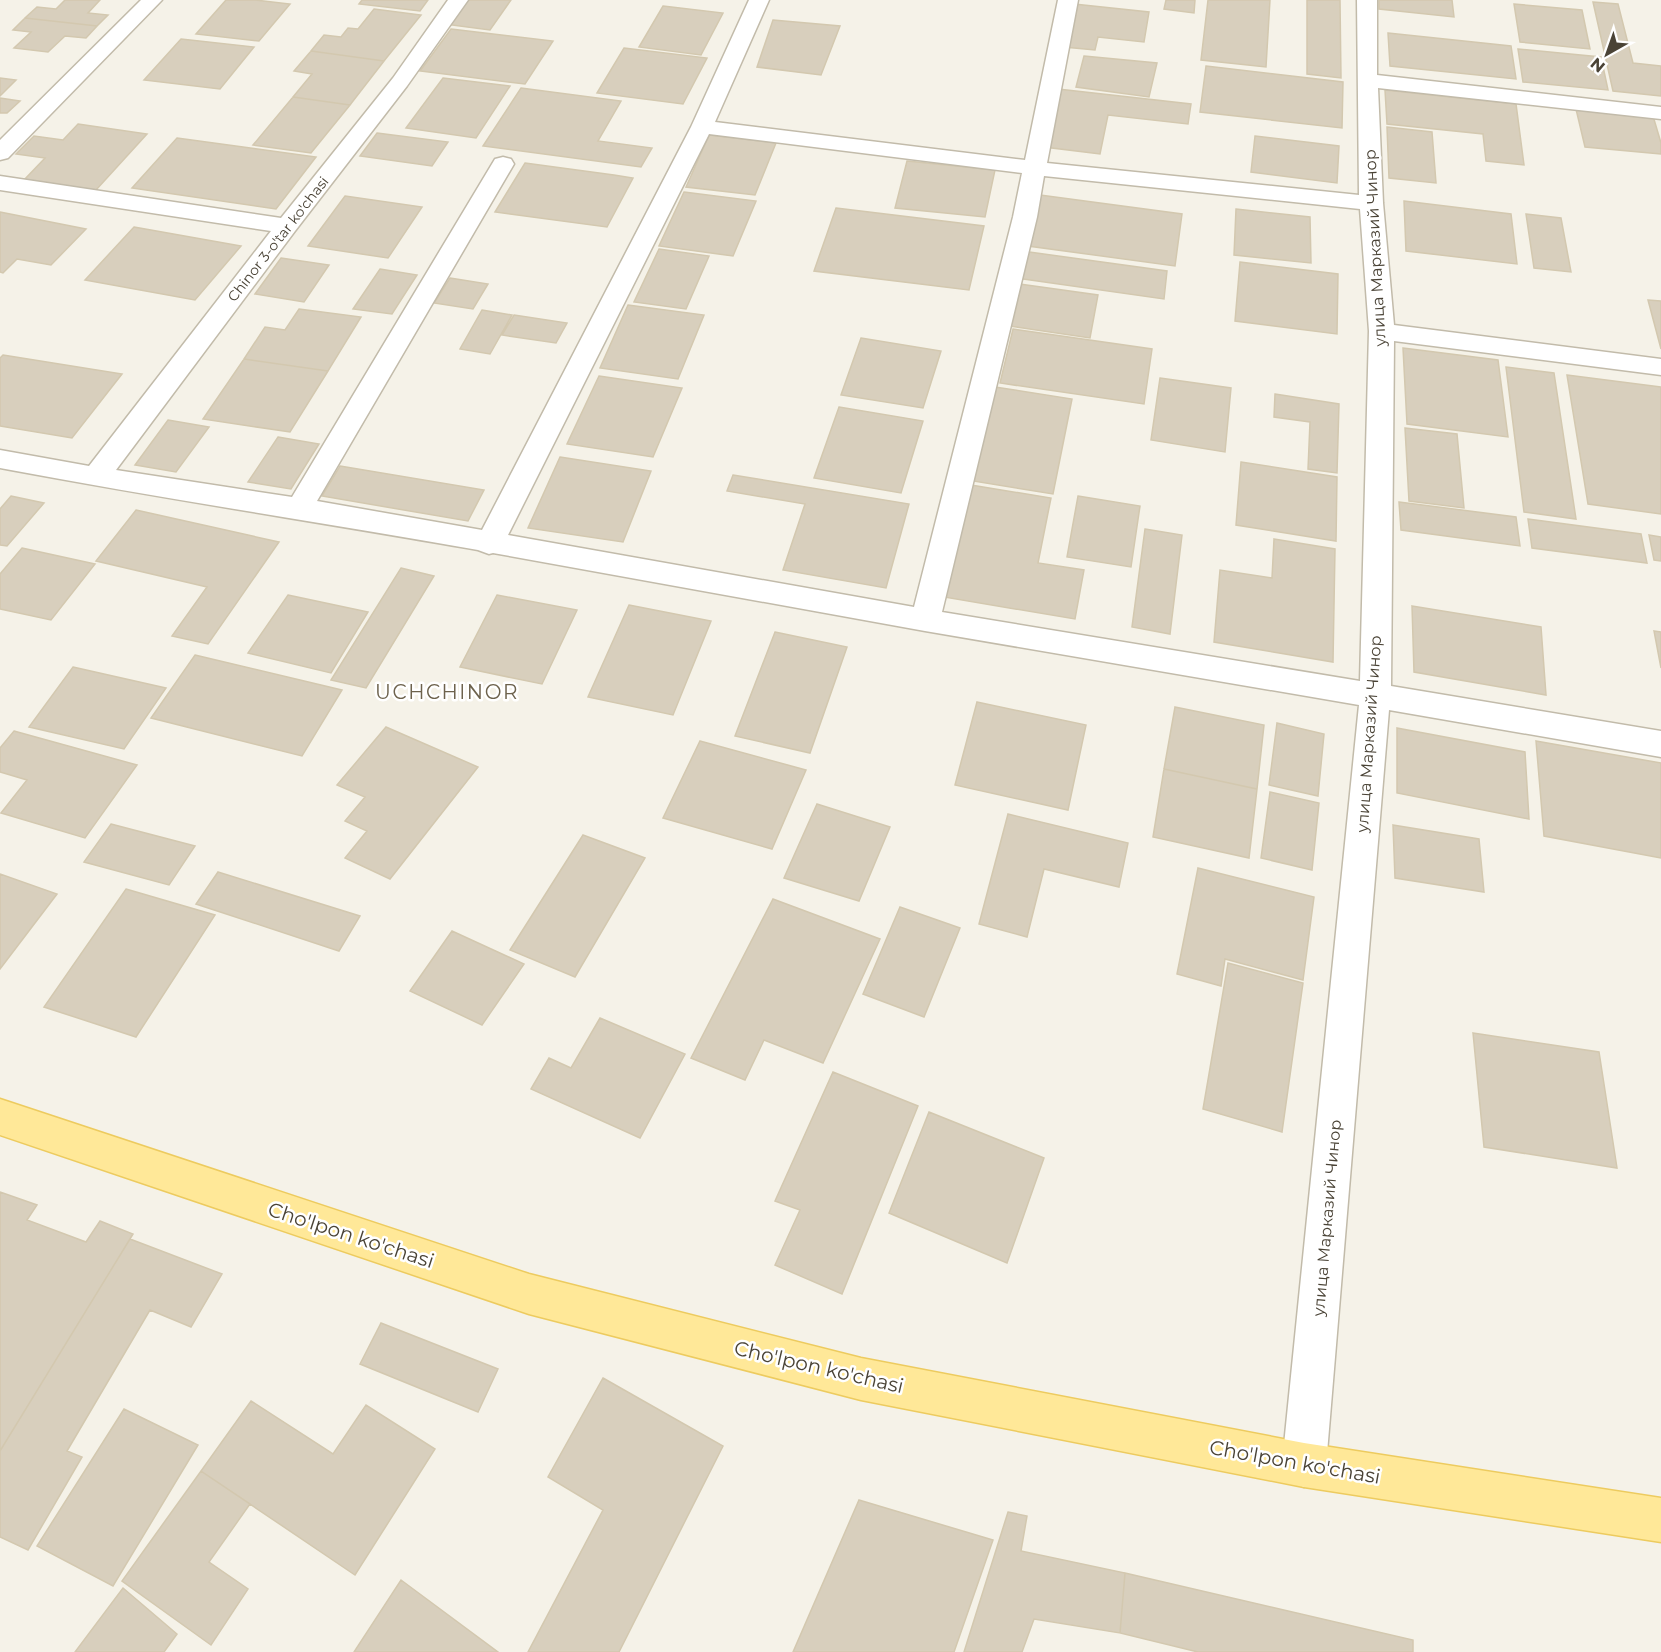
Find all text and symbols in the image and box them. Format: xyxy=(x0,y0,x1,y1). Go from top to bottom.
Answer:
north arrow xyxy=(1577,24,1637,84)
text: N xyxy=(1587,54,1609,77)
street label: улица Марказий Чинор xyxy=(1360,149,1390,348)
street label: Chinor 3-o'tar ko'chasi xyxy=(224,173,332,305)
street label: улица Марказий Чинор xyxy=(1353,635,1385,834)
district label: UCHCHINOR xyxy=(375,680,519,704)
street label: улица Марказий Чинор xyxy=(1309,1119,1345,1318)
street label: Cho'lpon ko'chasi xyxy=(265,1197,437,1273)
street label: Cho'lpon ko'chasi xyxy=(732,1336,906,1398)
street label: Cho'lpon ko'chasi xyxy=(1208,1435,1382,1489)

